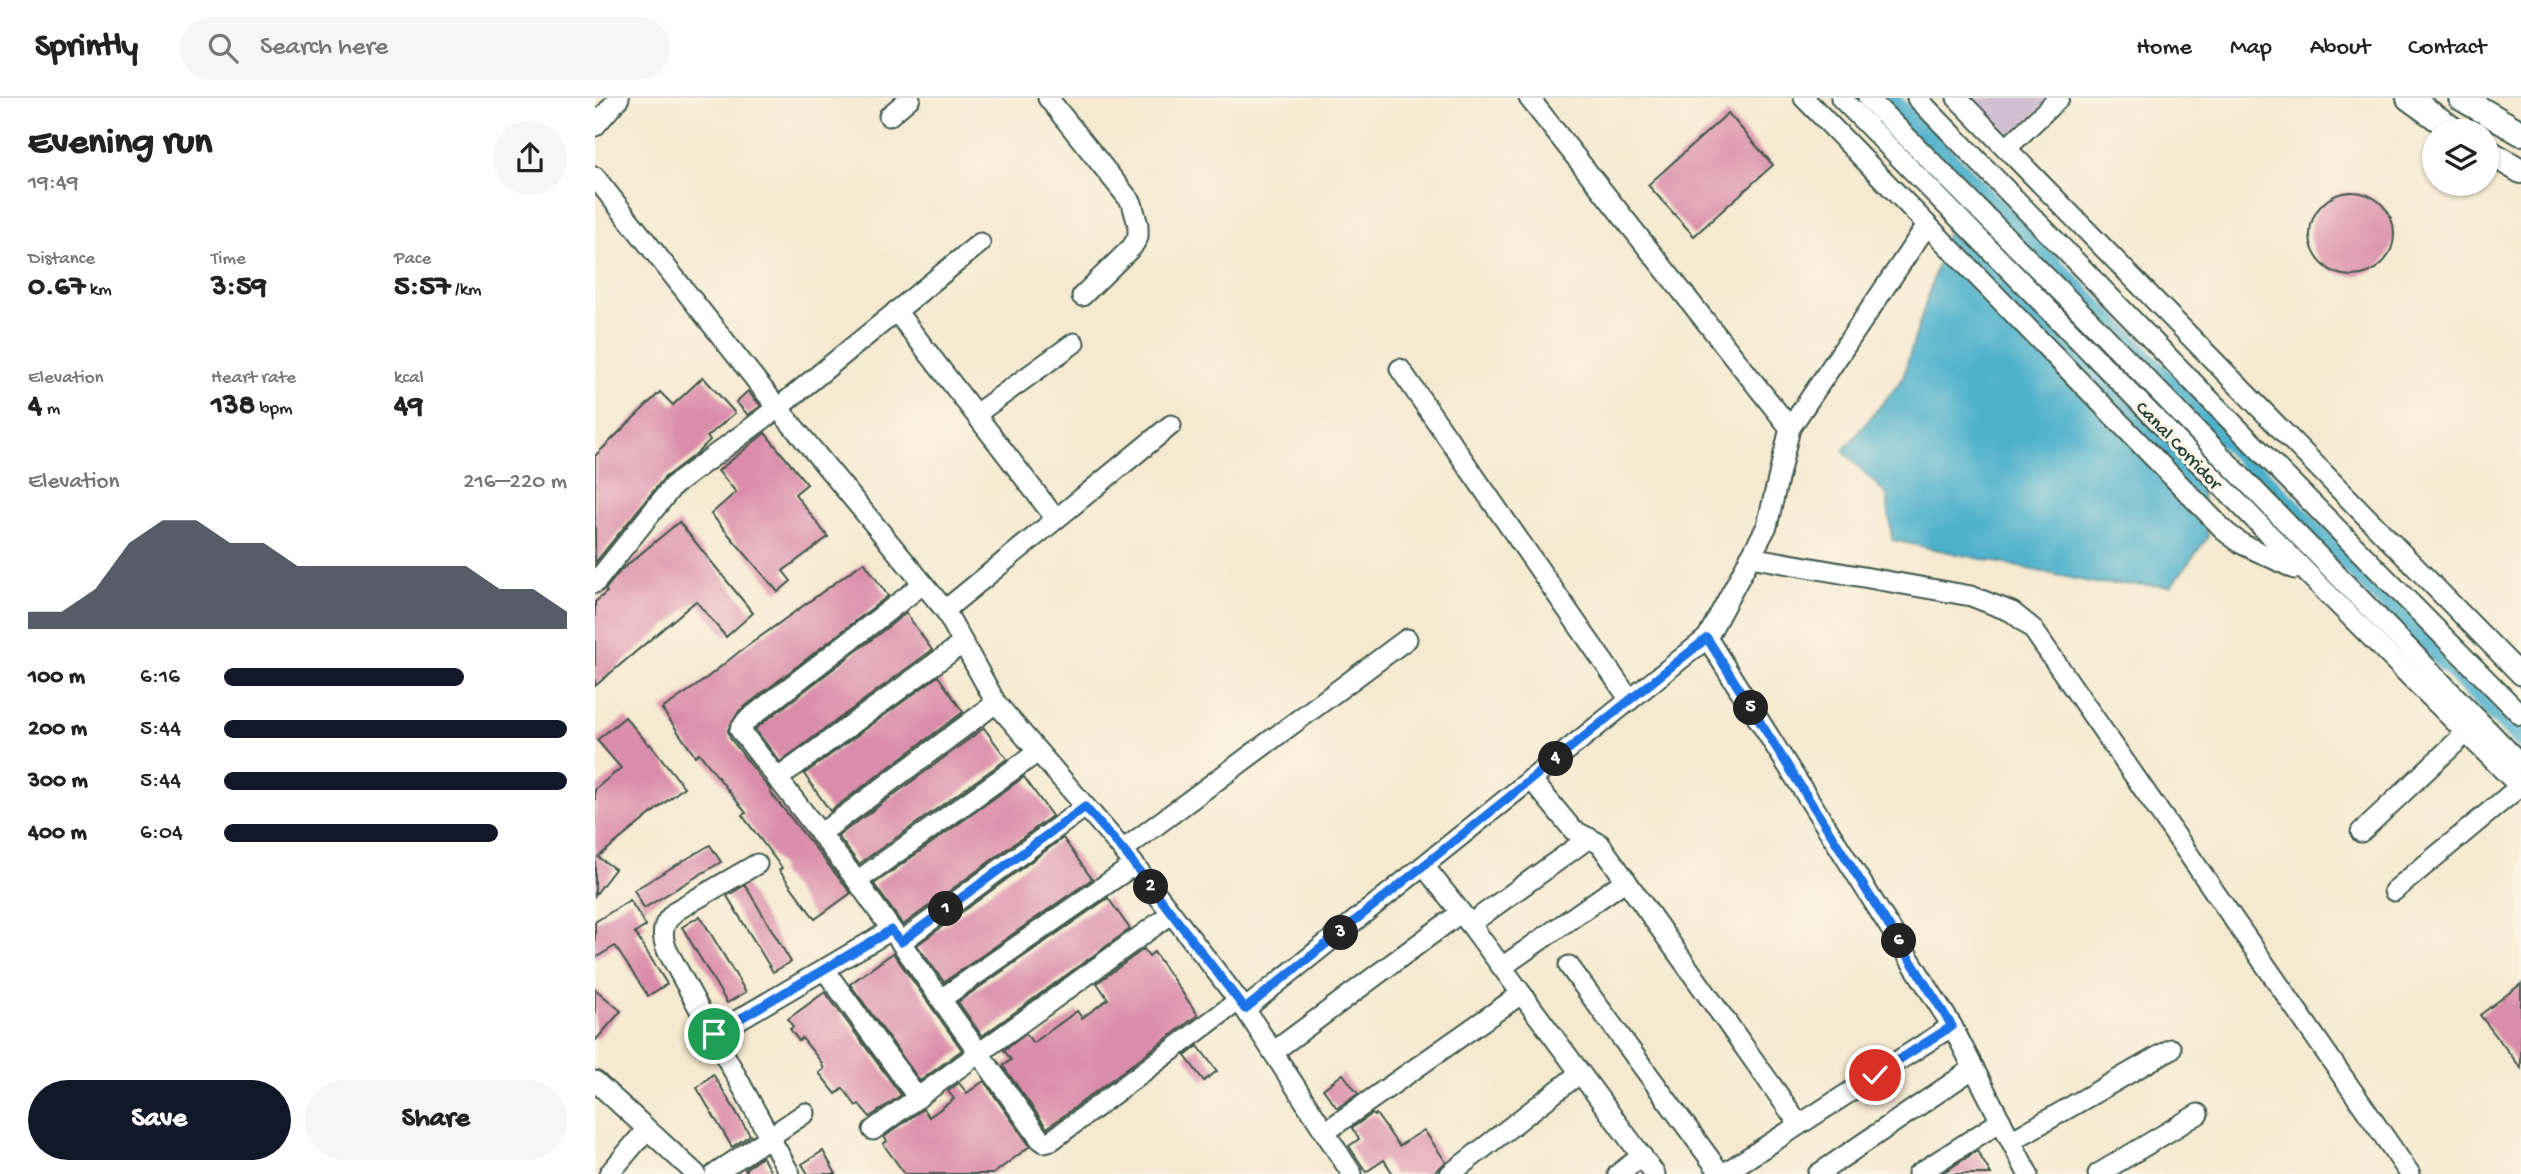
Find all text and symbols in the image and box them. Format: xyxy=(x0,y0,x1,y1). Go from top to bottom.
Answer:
search box xyxy=(180,17,670,80)
text: Sprintly xyxy=(35,29,138,67)
icon: search xyxy=(204,29,242,67)
text: Search here xyxy=(260,33,388,64)
text: Home xyxy=(2136,34,2192,63)
text: Map xyxy=(2230,34,2272,63)
text: About xyxy=(2310,34,2370,63)
text: Contact xyxy=(2408,34,2486,63)
map controls xyxy=(2422,119,2499,196)
button: layers xyxy=(2422,119,2499,196)
button: share xyxy=(493,121,567,195)
text: Evening run xyxy=(28,122,212,166)
text: 19:49 xyxy=(28,170,78,197)
text: Distance xyxy=(28,248,95,271)
text: Time xyxy=(211,248,246,271)
text: Pace xyxy=(394,248,431,271)
text: 0.67 xyxy=(28,271,85,306)
text: 3:59 xyxy=(211,271,267,306)
text: 5:57 xyxy=(394,271,451,306)
text: km xyxy=(85,279,112,302)
text: /km xyxy=(451,279,482,302)
text: Elevation xyxy=(28,367,104,390)
text: Heart rate xyxy=(211,367,296,390)
text: kcal xyxy=(394,367,424,390)
text: 4 xyxy=(28,390,42,425)
text: 138 xyxy=(211,390,255,425)
text: 49 xyxy=(394,390,423,425)
street label: Canal Corridor xyxy=(2129,397,2227,497)
text: m xyxy=(42,398,60,421)
text: bpm xyxy=(255,398,293,421)
text: Elevation xyxy=(28,469,119,496)
text: 216–220 m xyxy=(463,469,567,496)
text: 100 m xyxy=(28,664,85,691)
text: 6:16 xyxy=(140,664,180,691)
pin: 5 xyxy=(1733,690,1769,726)
text: 5 xyxy=(1746,696,1756,719)
text: 200 m xyxy=(28,716,87,743)
text: 5:44 xyxy=(140,716,181,743)
pin: 4 xyxy=(1539,742,1573,776)
text: 4 xyxy=(1551,747,1560,770)
text: 300 m xyxy=(28,768,88,795)
text: 5:44 xyxy=(140,768,181,795)
text: 400 m xyxy=(28,820,87,847)
text: 6:04 xyxy=(140,820,183,847)
pin: 2 xyxy=(1133,870,1169,904)
text: 2 xyxy=(1146,875,1155,898)
pin: 1 xyxy=(929,892,963,926)
text: 1 xyxy=(942,897,949,920)
pin: 3 xyxy=(1323,916,1359,950)
text: 3 xyxy=(1336,921,1345,944)
pin: 6 xyxy=(1881,924,1917,958)
text: 6 xyxy=(1894,929,1903,952)
pin xyxy=(684,1004,744,1064)
icon: arrive xyxy=(695,1015,733,1053)
pin xyxy=(1845,1045,1905,1105)
icon: check xyxy=(1856,1056,1894,1094)
button: Save xyxy=(28,1080,291,1160)
button: Share xyxy=(305,1080,567,1160)

